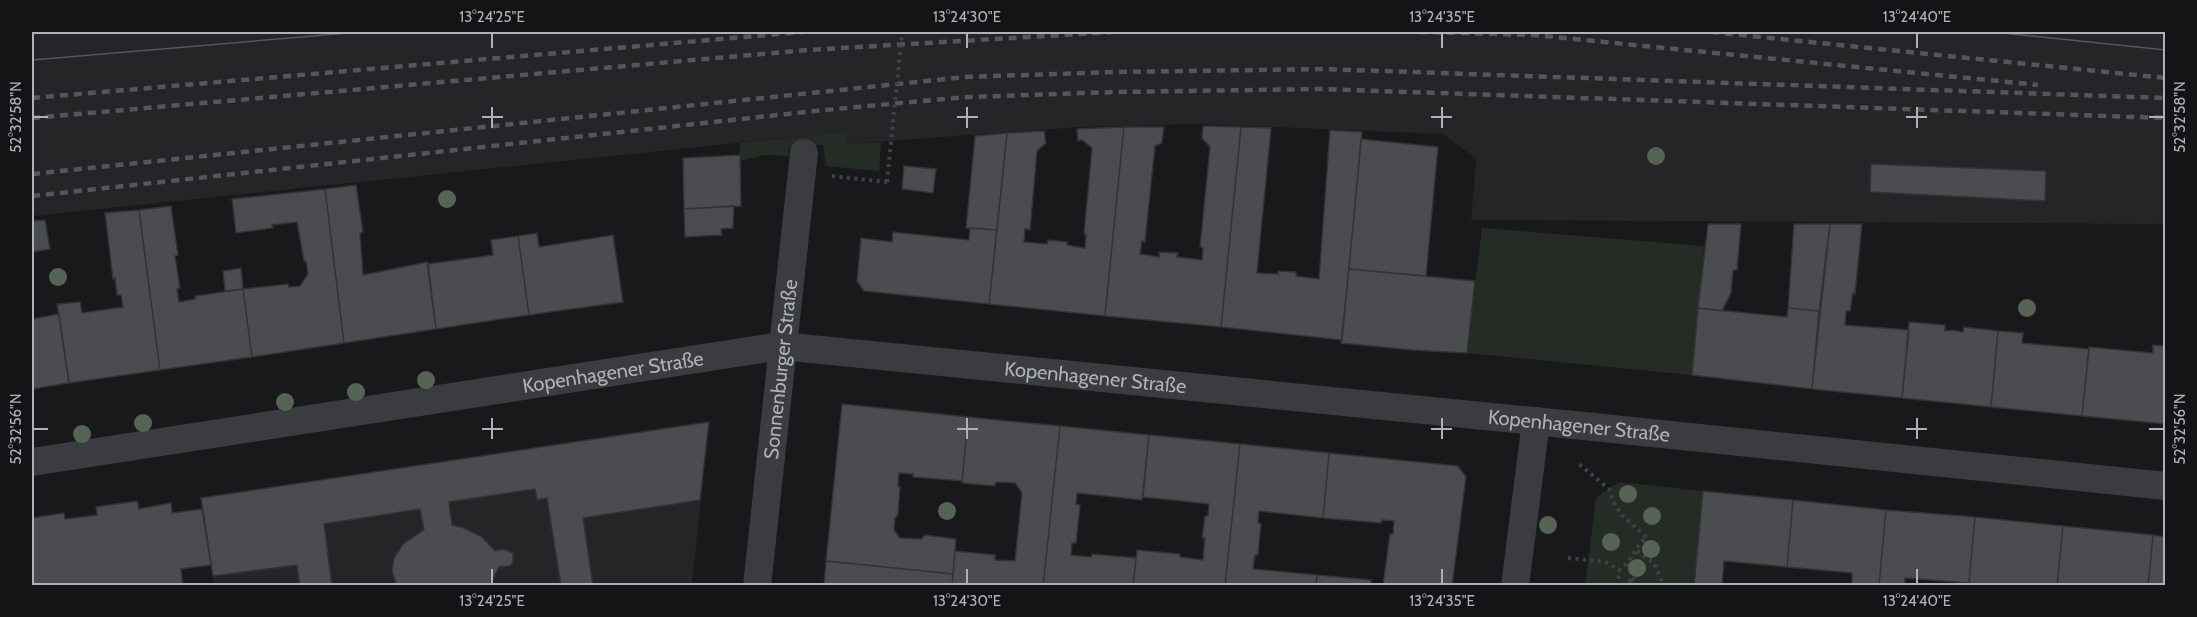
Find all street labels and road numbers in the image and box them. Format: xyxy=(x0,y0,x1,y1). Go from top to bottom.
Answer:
street label: Sonnenburger Straße xyxy=(759,278,802,461)
street label: Kopenhagener Straße xyxy=(521,346,705,398)
street label: Kopenhagener Straße xyxy=(1003,356,1188,398)
street label: Kopenhagener Straße xyxy=(1487,405,1671,447)

